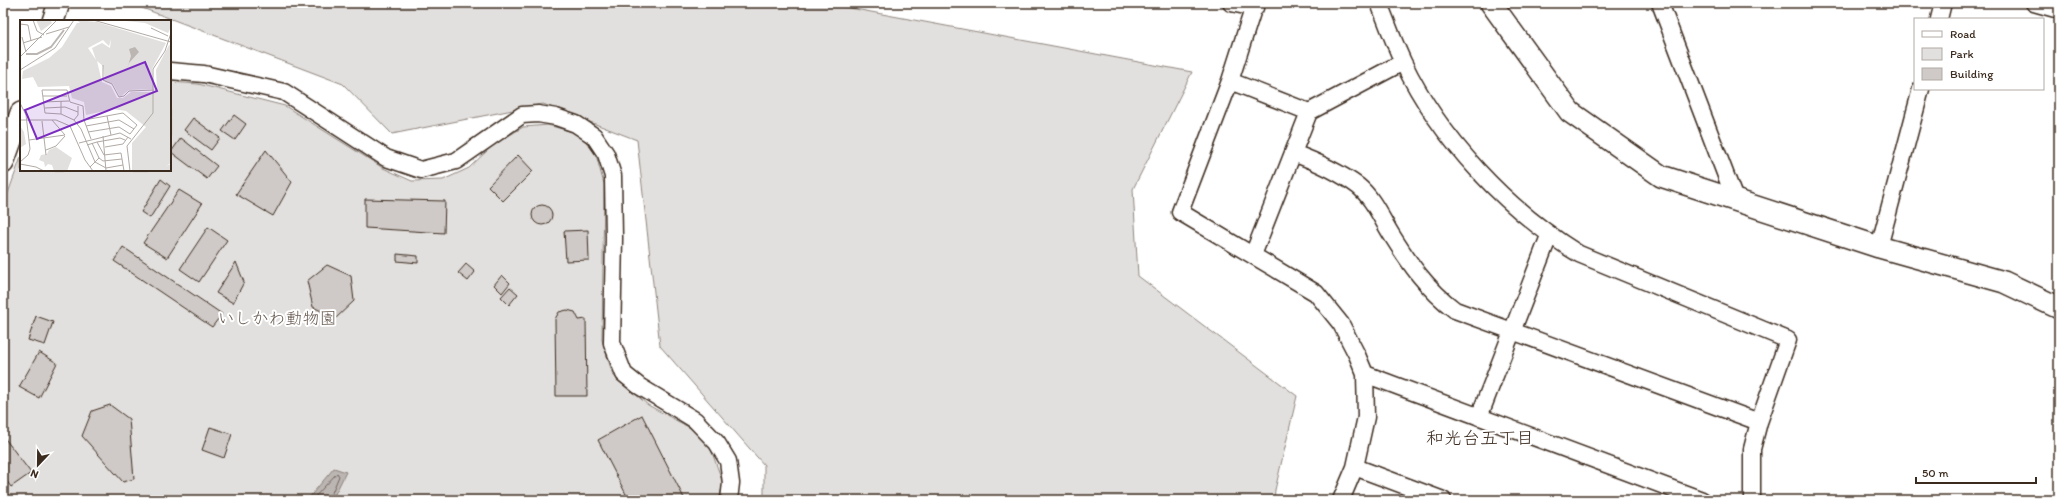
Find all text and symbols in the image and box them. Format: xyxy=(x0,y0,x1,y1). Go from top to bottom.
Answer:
legend xyxy=(1914,18,2044,90)
inset map xyxy=(20,20,171,171)
text: Road xyxy=(1950,27,1976,41)
text: Park xyxy=(1950,47,1974,61)
text: Building xyxy=(1950,67,1994,81)
park label: いしかわ動物園 xyxy=(218,308,337,328)
district label: 和光台五丁目 xyxy=(1426,427,1534,449)
north arrow xyxy=(18,445,58,485)
scale bar xyxy=(1916,459,2036,485)
text: N xyxy=(29,466,40,481)
text: 50 m xyxy=(1922,466,1948,480)

